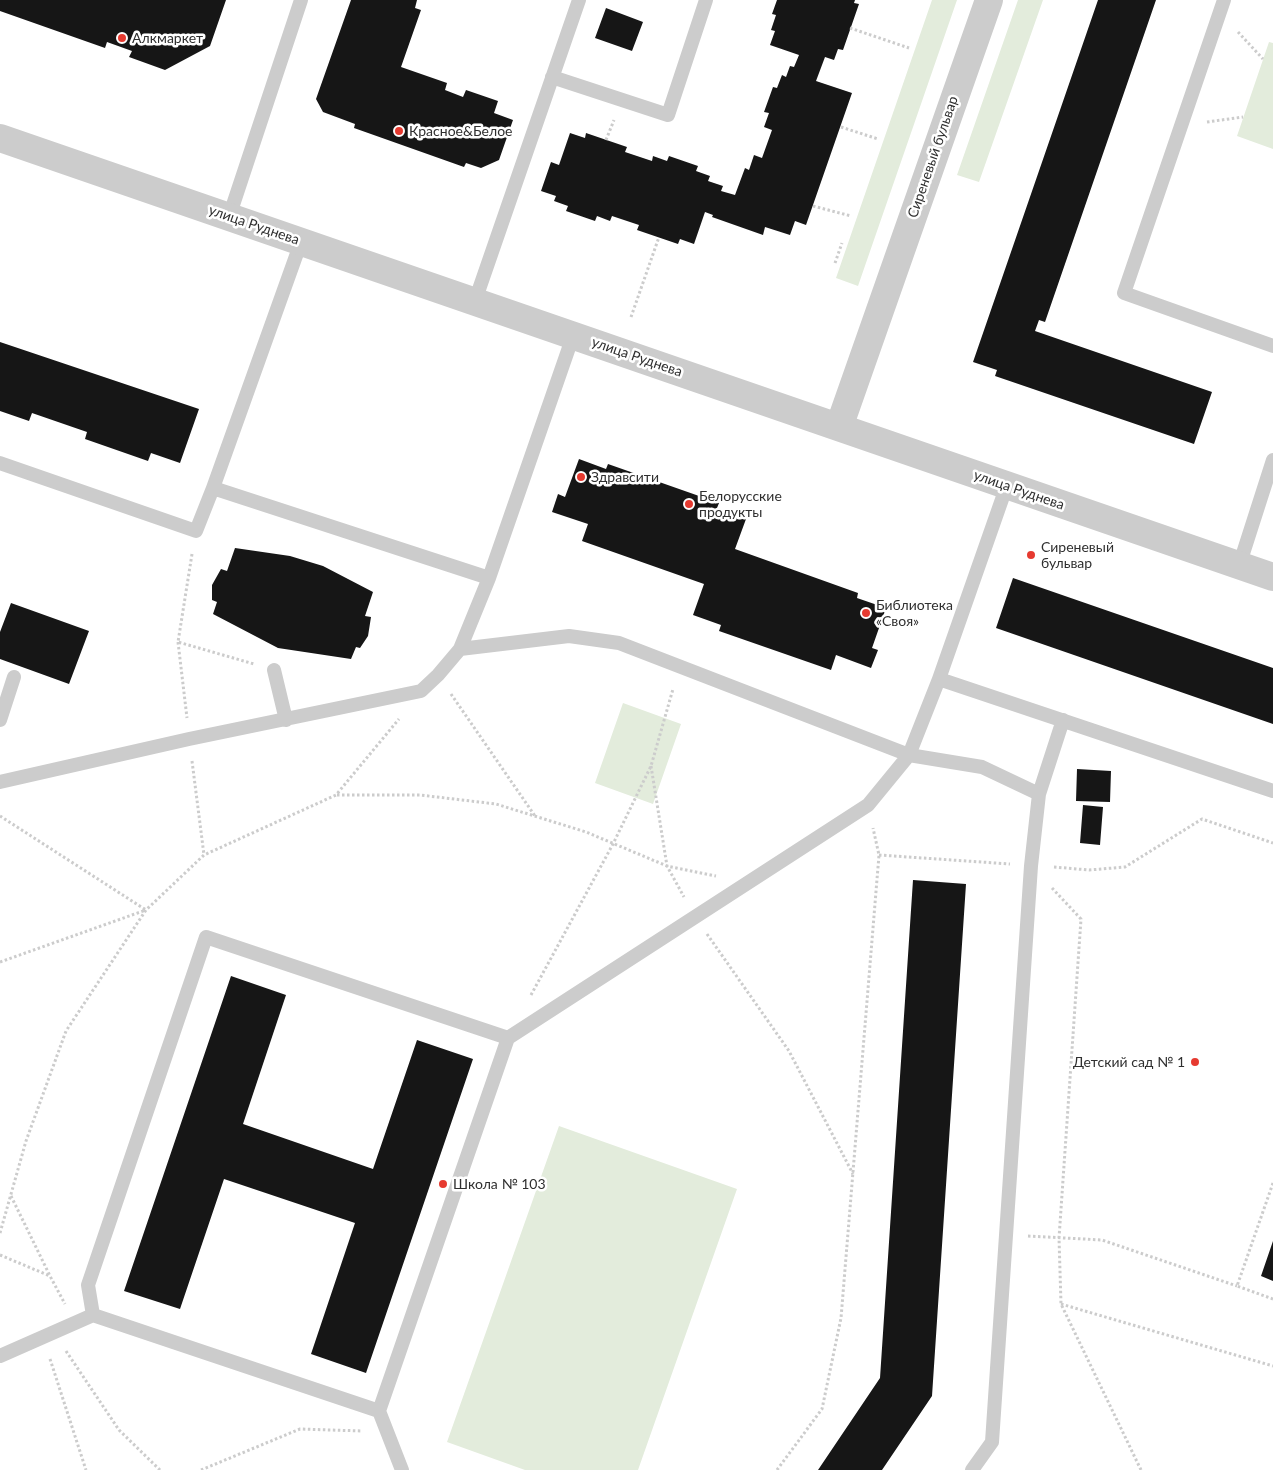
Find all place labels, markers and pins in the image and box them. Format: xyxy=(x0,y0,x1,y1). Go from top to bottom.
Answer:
place label: Алкмаркет xyxy=(132,30,203,46)
marker: Алкмаркет xyxy=(116,32,128,44)
place label: Красное&Белое xyxy=(409,123,513,139)
marker: Красное&Белое xyxy=(393,125,405,137)
place label: Здравсити xyxy=(591,469,659,485)
marker: Здравсити xyxy=(575,471,587,483)
place label: Белорусские продукты xyxy=(699,488,782,520)
marker: Белорусские продукты xyxy=(683,498,695,510)
place label: Сиреневый бульвар xyxy=(1041,539,1114,572)
marker: Сиреневый бульвар xyxy=(1025,549,1037,561)
place label: Библиотека «Своя» xyxy=(876,597,953,630)
marker: Библиотека «Своя» xyxy=(860,607,872,619)
place label: Детский сад № 1 xyxy=(1073,1054,1185,1070)
marker: Детский сад № 1 xyxy=(1189,1056,1201,1068)
place label: Школа № 103 xyxy=(453,1176,546,1192)
marker: Школа № 103 xyxy=(437,1178,449,1190)

